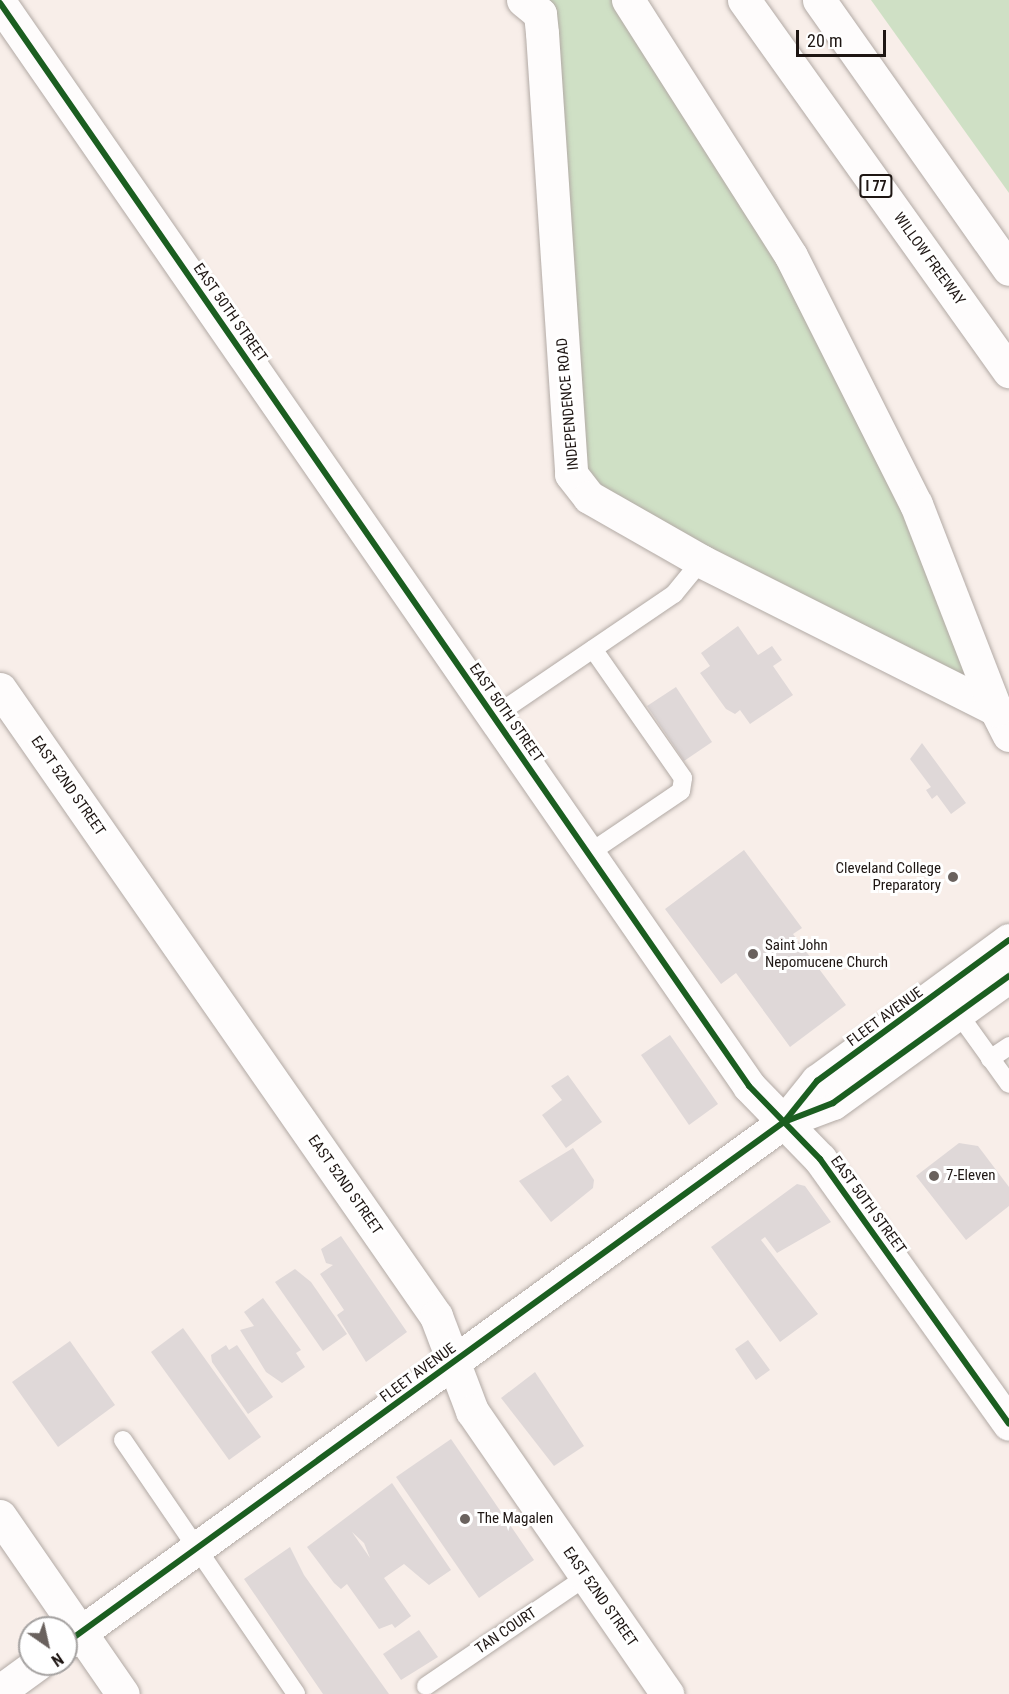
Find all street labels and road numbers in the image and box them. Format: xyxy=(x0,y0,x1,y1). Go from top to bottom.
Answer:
road number: I 77 xyxy=(858,175,894,197)
street label: WILLOW FREEWAY xyxy=(889,209,969,309)
street label: EAST 50TH STREET xyxy=(189,260,271,366)
street label: INDEPENDENCE ROAD xyxy=(553,337,583,471)
street label: EAST 50TH STREET xyxy=(465,660,547,766)
street label: EAST 52ND STREET xyxy=(27,733,109,839)
street label: FLEET AVENUE xyxy=(843,983,927,1051)
street label: EAST 52ND STREET xyxy=(304,1132,386,1238)
street label: EAST 50TH STREET xyxy=(826,1152,910,1258)
street label: FLEET AVENUE xyxy=(376,1339,460,1407)
street label: EAST 52ND STREET xyxy=(559,1544,641,1650)
street label: TAN COURT xyxy=(472,1604,540,1658)

